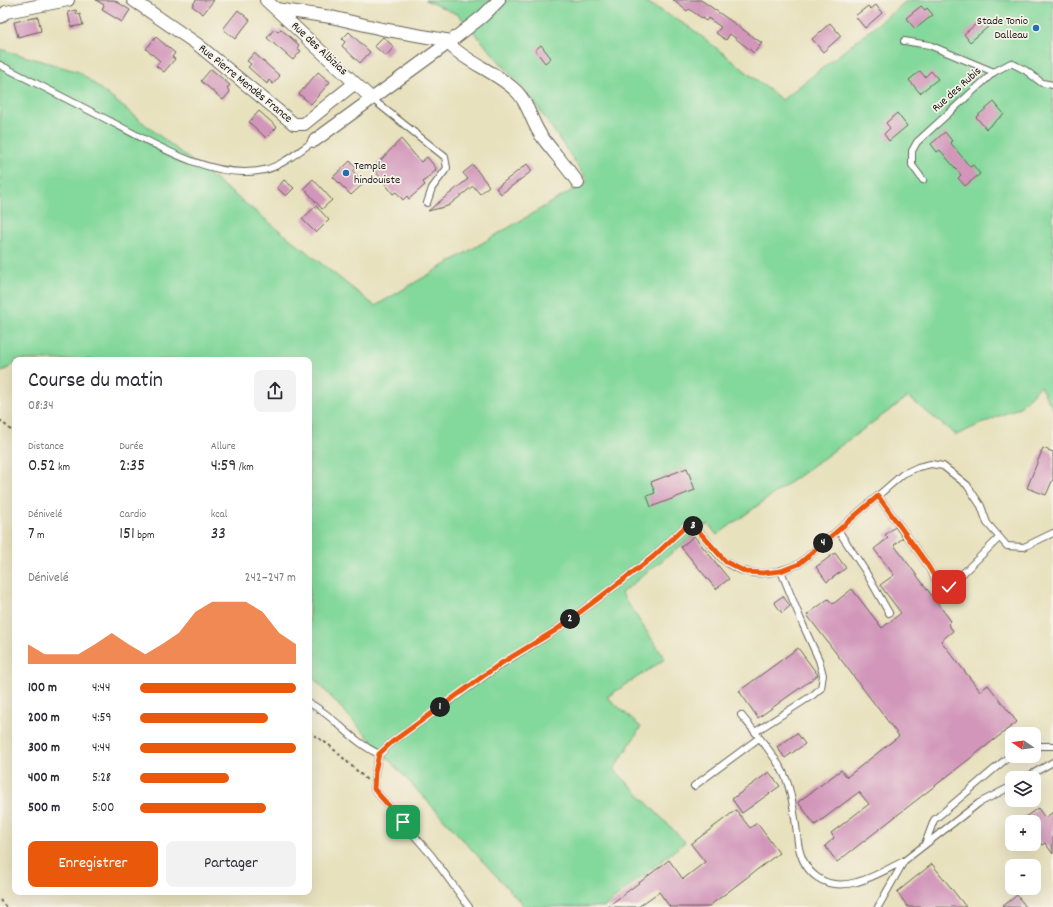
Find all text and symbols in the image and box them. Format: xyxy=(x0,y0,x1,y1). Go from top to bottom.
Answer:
place label: Stade Tonio Dalleau xyxy=(977,13,1028,44)
street label: Rue des Albizias xyxy=(287,18,351,80)
marker: Stade Tonio Dalleau xyxy=(1031,23,1041,33)
street label: Rue Pierre Mendès France xyxy=(194,41,296,127)
street label: Rue des Rubis xyxy=(929,63,985,117)
place label: Temple hindouiste xyxy=(354,158,400,189)
marker: Temple hindouiste xyxy=(341,168,351,178)
text: Course du matin xyxy=(28,366,163,397)
button: share xyxy=(254,370,296,412)
text: 08:34 xyxy=(28,397,54,416)
text: Distance xyxy=(28,439,64,455)
text: Durée xyxy=(119,439,143,455)
text: Allure xyxy=(211,439,236,455)
text: 0.52 xyxy=(28,455,55,479)
text: 2:35 xyxy=(119,455,145,479)
text: 4:59 xyxy=(211,455,236,479)
text: km xyxy=(55,460,70,476)
text: /km xyxy=(236,460,254,476)
text: Dénivelé xyxy=(28,507,62,523)
text: Cardio xyxy=(119,507,146,523)
text: kcal xyxy=(211,507,227,523)
pin: 3 xyxy=(683,516,703,536)
text: 3 xyxy=(691,518,695,534)
text: 7 xyxy=(28,523,35,547)
text: 151 xyxy=(119,523,135,547)
text: 33 xyxy=(211,523,226,547)
text: m xyxy=(35,528,45,544)
text: bpm xyxy=(135,528,155,544)
pin: 4 xyxy=(813,533,833,553)
text: 4 xyxy=(821,535,825,551)
text: Dénivelé xyxy=(28,569,69,588)
text: 242–247 m xyxy=(245,569,296,588)
pin xyxy=(932,570,966,604)
icon: check xyxy=(938,576,960,598)
pin: 2 xyxy=(560,609,580,629)
text: 2 xyxy=(568,611,572,627)
text: 100 m xyxy=(28,679,57,698)
text: 4:44 xyxy=(92,679,110,698)
pin: 1 xyxy=(430,697,450,717)
text: 1 xyxy=(439,699,441,715)
text: 200 m xyxy=(28,709,60,728)
text: 4:59 xyxy=(92,709,112,728)
north arrow xyxy=(1005,727,1041,763)
map controls xyxy=(1005,727,1041,895)
text: 300 m xyxy=(28,739,60,758)
text: 4:44 xyxy=(92,739,110,758)
text: 400 m xyxy=(28,769,59,788)
text: 5:28 xyxy=(92,769,111,788)
button: layers xyxy=(1005,771,1041,807)
text: 500 m xyxy=(28,799,60,818)
text: 5:00 xyxy=(92,799,114,818)
pin xyxy=(386,805,420,839)
icon: arrive xyxy=(392,811,414,833)
button: + xyxy=(1005,815,1041,851)
button: Enregistrer xyxy=(28,841,158,887)
button: Partager xyxy=(166,841,296,887)
button: − xyxy=(1005,859,1041,895)

